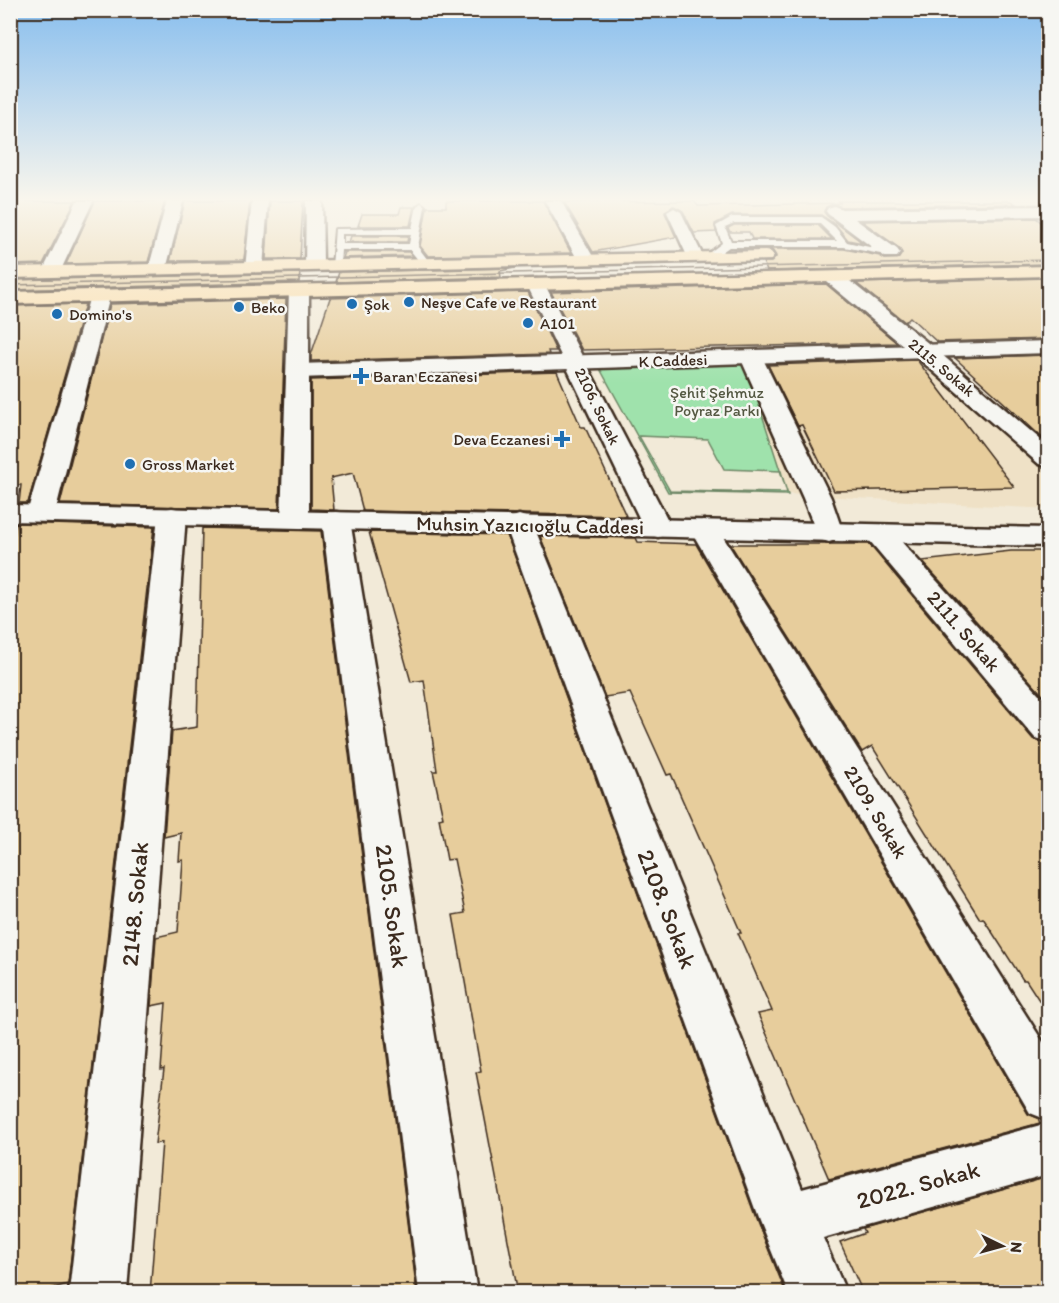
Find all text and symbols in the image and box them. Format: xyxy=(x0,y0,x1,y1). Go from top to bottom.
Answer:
place label: Neşve Cafe ve Restaurant xyxy=(421,293,597,312)
place label: Şok xyxy=(364,295,390,314)
marker: Neşve Cafe ve Restaurant xyxy=(402,295,416,309)
marker: Şok xyxy=(345,297,359,311)
place label: Beko xyxy=(251,298,285,317)
marker: Beko xyxy=(232,300,246,314)
place label: Domino's xyxy=(69,305,132,324)
marker: Domino's xyxy=(50,307,64,321)
place label: A101 xyxy=(540,314,576,333)
marker: A101 xyxy=(521,316,535,330)
street label: 2115. Sokak xyxy=(905,334,979,401)
street label: K Caddesi xyxy=(638,350,708,371)
street label: 2106. Sokak xyxy=(571,365,624,448)
place label: Baran Eczanesi xyxy=(373,367,478,386)
marker: Baran Eczanesi xyxy=(354,369,368,383)
park label: Şehit Şehmuz Poyraz Parkı xyxy=(670,383,765,420)
place label: Deva Eczanesi xyxy=(453,430,550,449)
marker: Deva Eczanesi xyxy=(555,432,569,446)
place label: Gross Market xyxy=(142,455,235,474)
marker: Gross Market xyxy=(123,457,137,471)
street label: Muhsin Yazıcıoğlu Caddesi xyxy=(416,511,644,539)
street label: 2111. Sokak xyxy=(922,586,1006,676)
street label: 2109. Sokak xyxy=(839,761,913,863)
street label: 2148. Sokak xyxy=(115,840,154,967)
street label: 2105. Sokak xyxy=(369,842,416,970)
street label: 2108. Sokak xyxy=(631,845,703,972)
street label: 2022. Sokak xyxy=(853,1154,983,1215)
north arrow xyxy=(972,1216,1032,1276)
text: N xyxy=(1007,1241,1026,1253)

